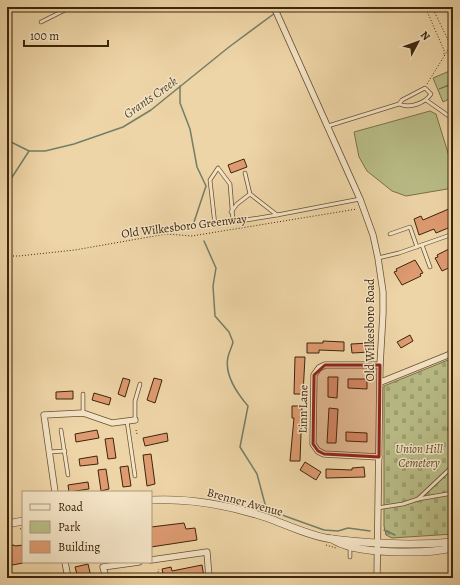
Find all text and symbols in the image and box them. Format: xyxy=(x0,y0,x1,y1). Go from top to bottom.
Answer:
scale bar xyxy=(24,22,108,48)
north arrow xyxy=(398,22,438,62)
text: 100 m xyxy=(30,28,59,44)
text: N xyxy=(417,28,433,44)
water label: Grants Creek xyxy=(120,72,181,122)
street label: Old Wilkesboro Greenway xyxy=(120,210,248,242)
street label: Old Wilkesboro Road xyxy=(362,278,378,381)
street label: Linn Lane xyxy=(295,385,311,433)
park label: Union Hill Cemetery xyxy=(395,441,443,471)
street label: Brenner Avenue xyxy=(205,484,285,520)
legend xyxy=(22,491,152,563)
text: Road xyxy=(58,499,84,515)
text: Park xyxy=(58,519,81,535)
text: Building xyxy=(58,539,100,555)

